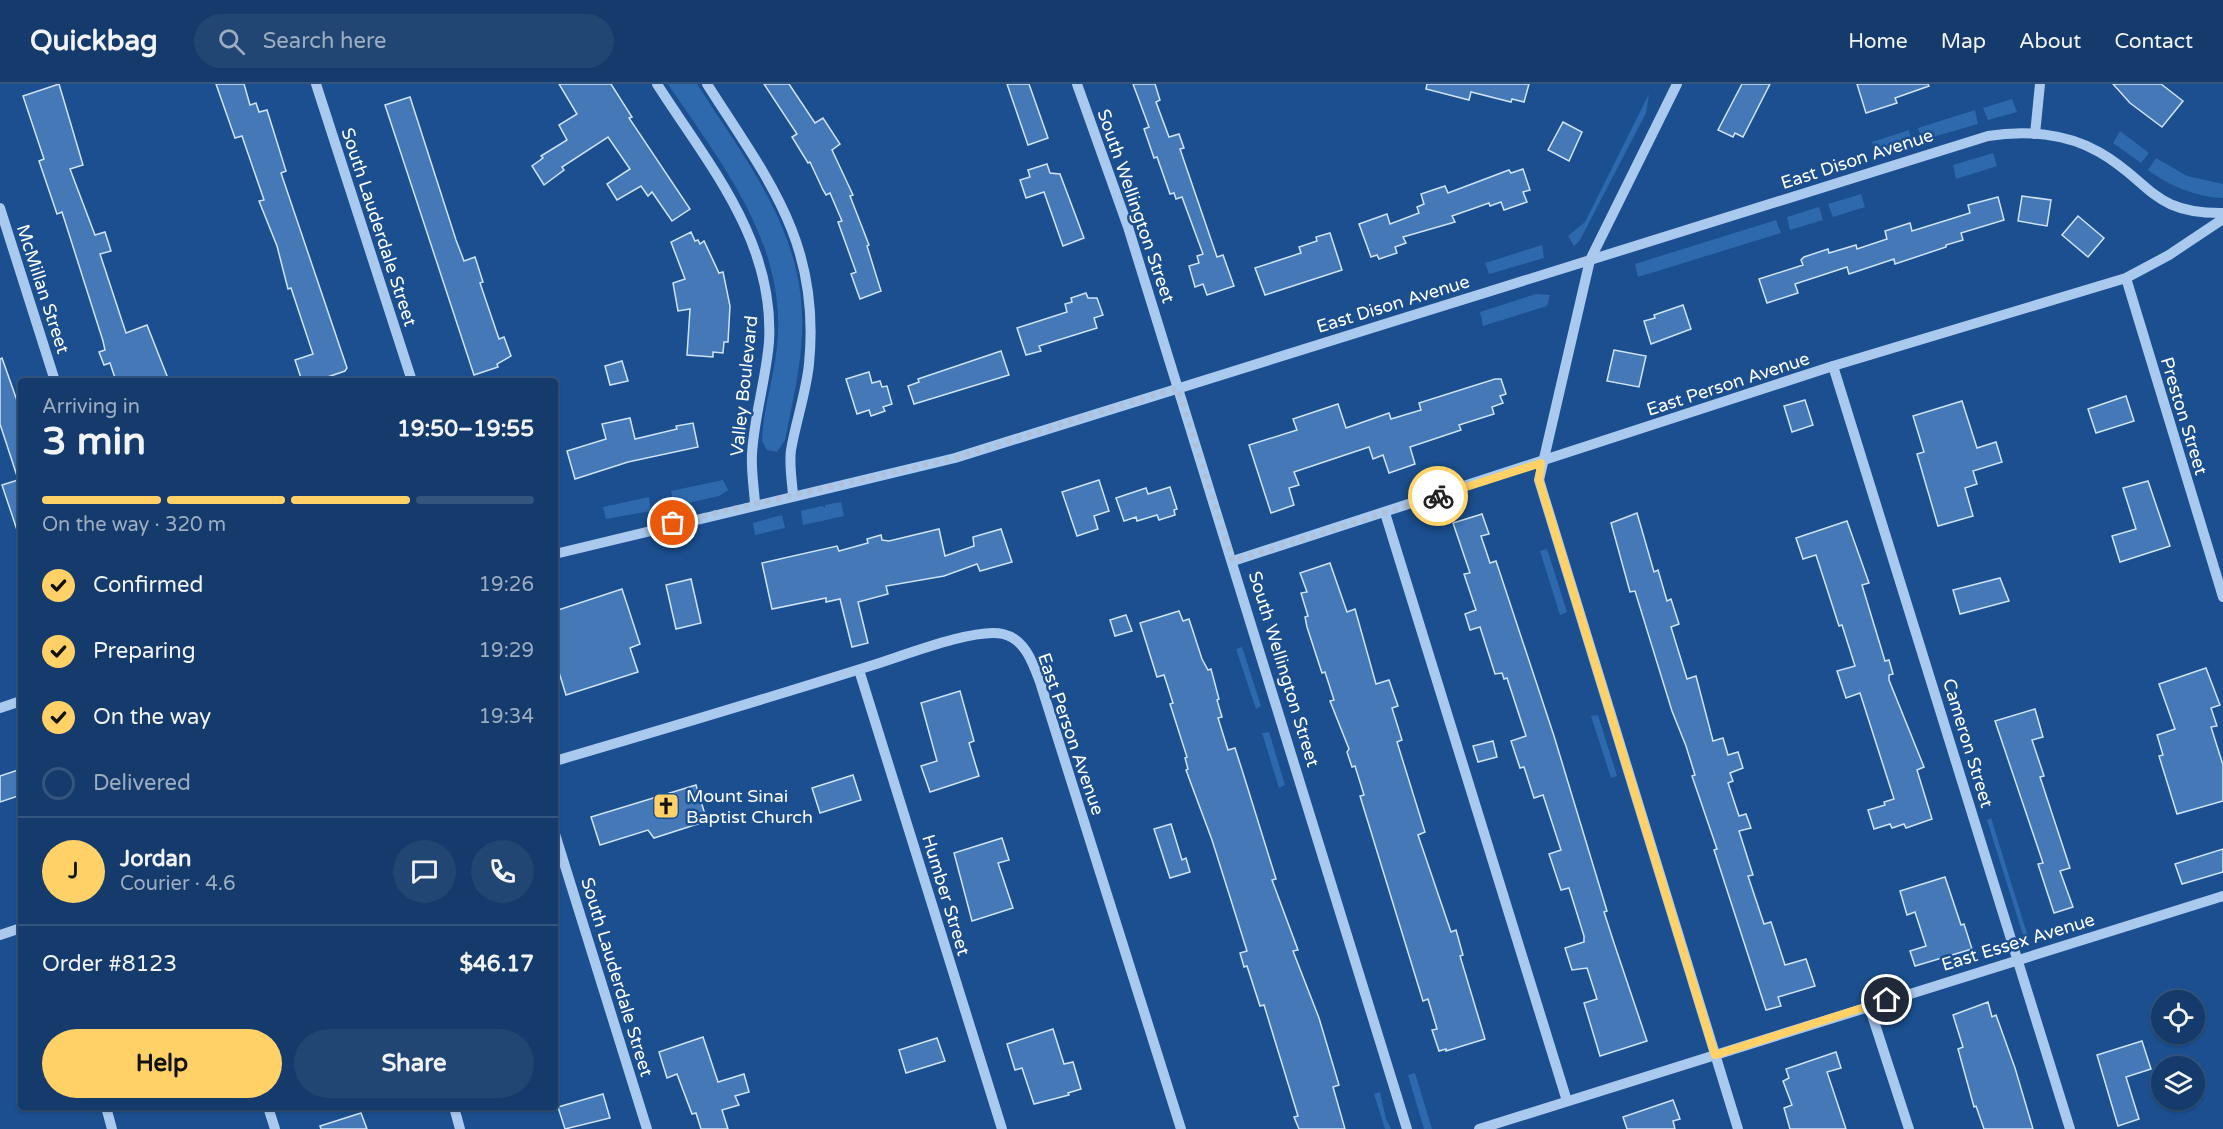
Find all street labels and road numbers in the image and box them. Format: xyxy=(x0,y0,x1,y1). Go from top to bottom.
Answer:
street label: South Wellington Street xyxy=(1092,106,1180,306)
street label: East Dison Avenue xyxy=(1778,124,1936,194)
street label: South Lauderdale Street xyxy=(337,125,422,329)
street label: McMillan Street xyxy=(12,222,74,357)
street label: East Dison Avenue xyxy=(1314,270,1472,338)
street label: Valley Boulevard xyxy=(726,315,762,457)
street label: East Person Avenue xyxy=(1644,347,1812,421)
street label: Preston Street xyxy=(2156,354,2212,478)
street label: South Wellington Street xyxy=(1244,568,1324,770)
street label: East Person Avenue xyxy=(1033,650,1109,818)
street label: Cameron Street xyxy=(1938,676,1998,810)
street label: Humber Street xyxy=(917,832,975,958)
street label: South Lauderdale Street xyxy=(576,875,658,1079)
street label: East Essex Avenue xyxy=(1939,908,2097,976)

